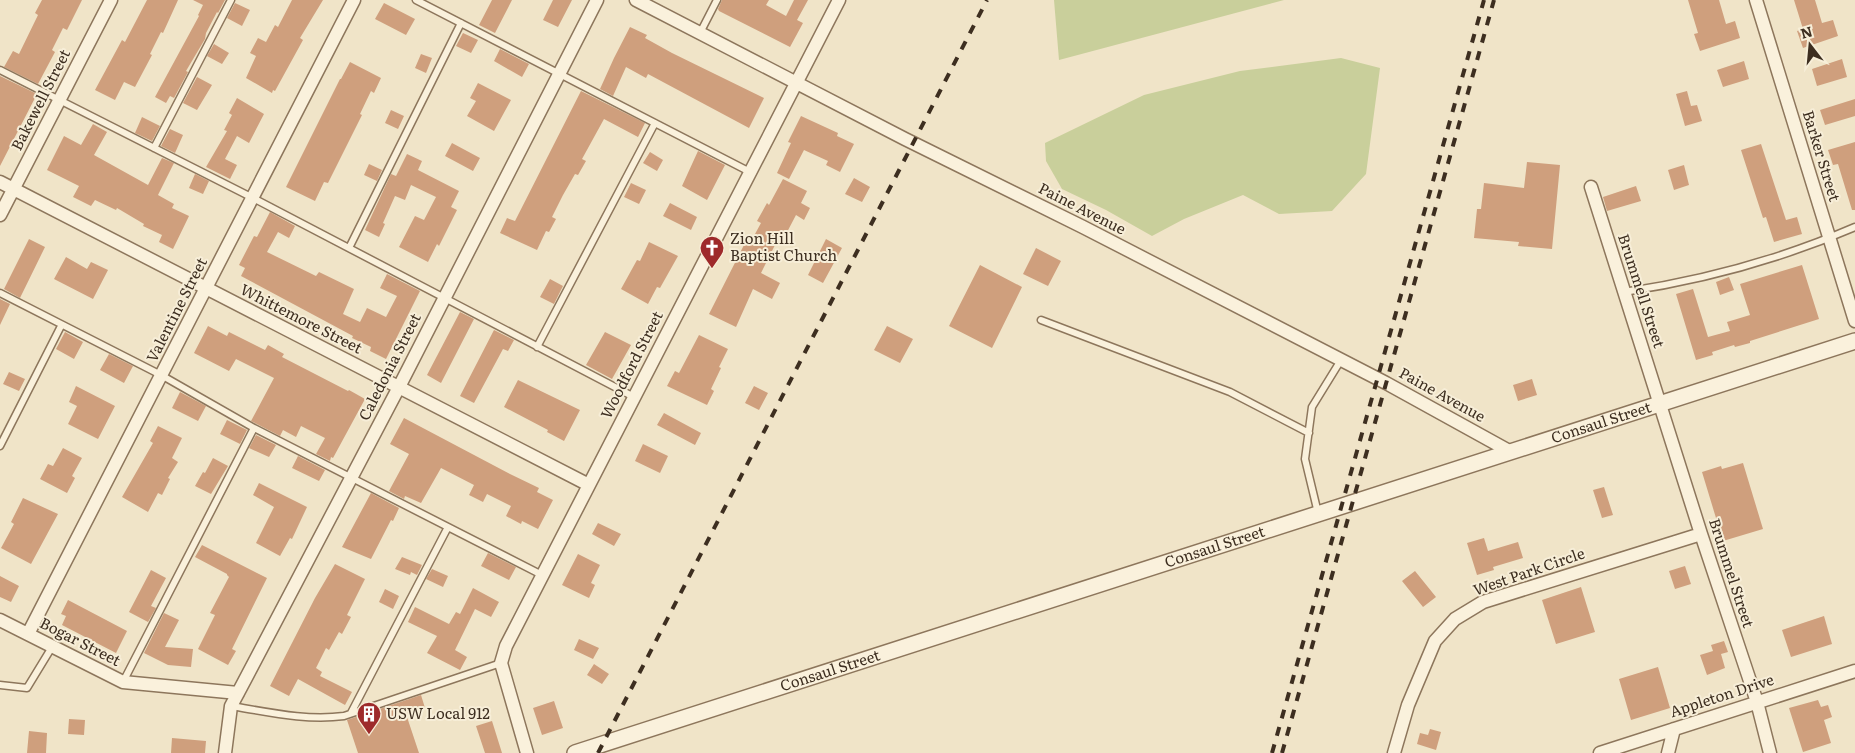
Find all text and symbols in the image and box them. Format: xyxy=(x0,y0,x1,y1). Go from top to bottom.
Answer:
north arrow xyxy=(1785,20,1835,70)
text: N xyxy=(1798,20,1815,43)
street label: Bakewell Street xyxy=(4,45,75,154)
street label: Barker Street xyxy=(1798,107,1847,204)
street label: Paine Avenue xyxy=(1035,176,1131,240)
place label: Zion Hill Baptist Church xyxy=(730,226,837,266)
street label: Brummell Street xyxy=(1613,230,1672,351)
church icon: Zion Hill Baptist Church xyxy=(699,235,725,269)
street label: Valentine Street xyxy=(139,253,212,366)
street label: Whittemore Street xyxy=(237,277,367,358)
street label: Woodford Street xyxy=(594,306,668,422)
street label: Caledonia Street xyxy=(352,309,426,424)
street label: Paine Avenue xyxy=(1395,361,1490,427)
street label: Consaul Street xyxy=(1548,394,1654,448)
street label: Brummel Street xyxy=(1704,515,1761,630)
street label: Consaul Street xyxy=(1161,519,1267,573)
street label: West Park Circle xyxy=(1470,541,1588,600)
street label: Bogar Street xyxy=(36,610,125,671)
street label: Consaul Street xyxy=(777,643,883,696)
street label: Appleton Drive xyxy=(1666,667,1777,722)
building icon: USW Local 912 xyxy=(356,701,382,735)
place label: USW Local 912 xyxy=(386,701,490,724)

